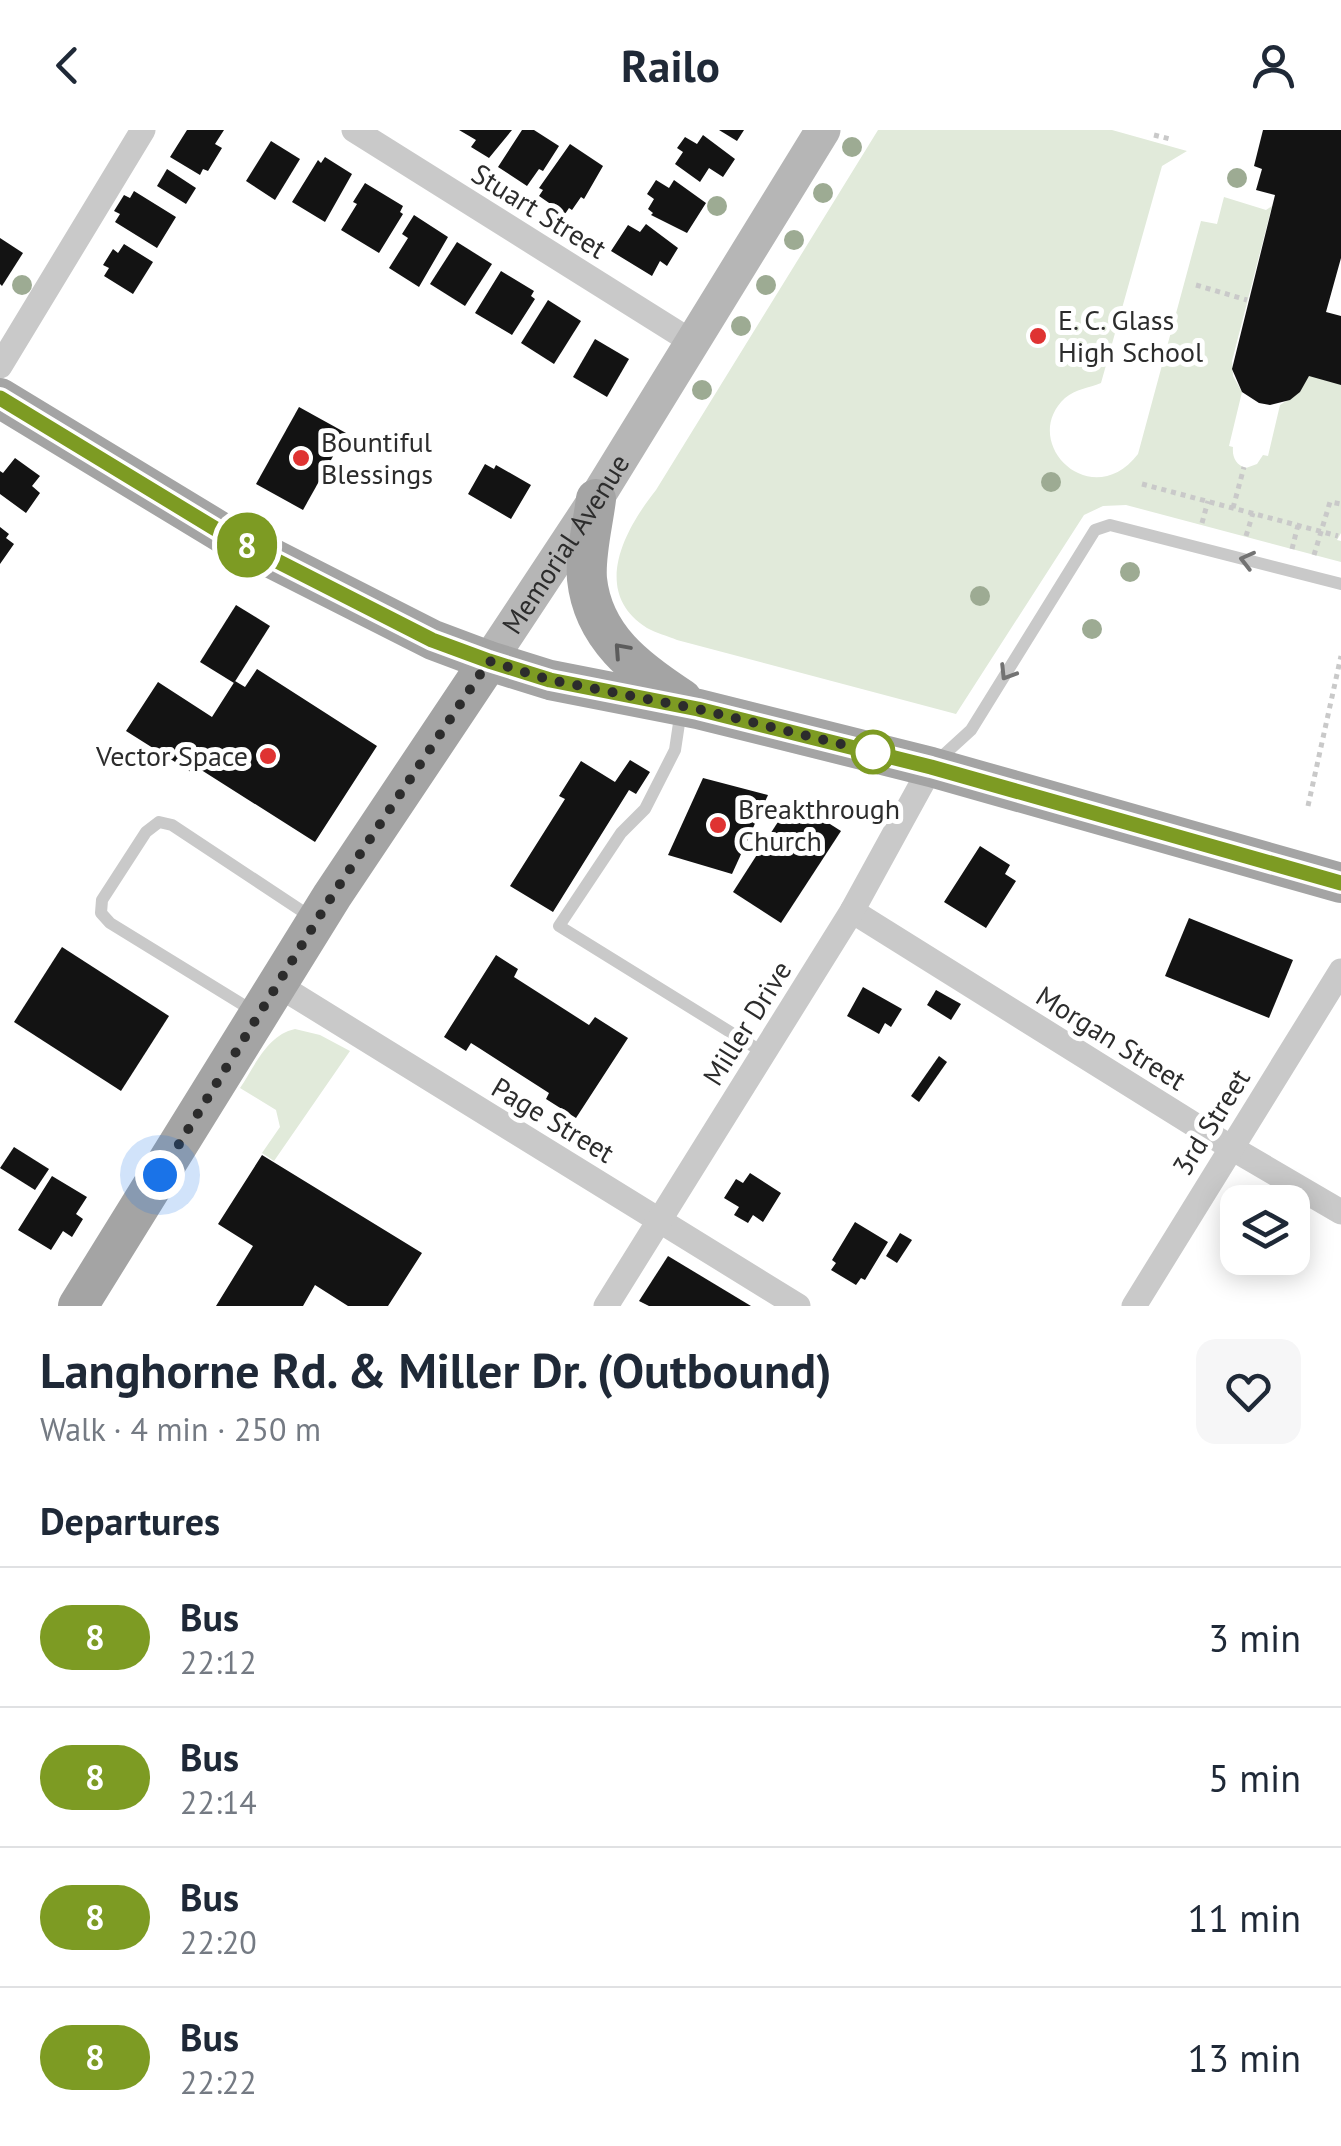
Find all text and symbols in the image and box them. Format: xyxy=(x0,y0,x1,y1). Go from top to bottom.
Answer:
text: Railo xyxy=(621,36,720,94)
icon: back xyxy=(40,38,95,93)
icon: person xyxy=(1246,38,1301,93)
street label: Stuart Street xyxy=(465,155,614,267)
place label: E. C. Glass High School xyxy=(1058,301,1203,370)
marker: E. C. Glass High School xyxy=(1027,325,1049,347)
place label: Bountiful Blessings xyxy=(321,423,433,492)
marker: Bountiful Blessings xyxy=(290,447,312,469)
street label: Memorial Avenue xyxy=(493,447,637,641)
line badge: 8 xyxy=(214,512,280,578)
text: 8 xyxy=(237,522,257,568)
one-way arrow xyxy=(1239,550,1256,571)
one-way arrow xyxy=(615,643,633,662)
one-way arrow xyxy=(1000,662,1019,680)
unlabelled marker xyxy=(852,731,894,773)
place label: Vector Space xyxy=(95,737,248,774)
marker: Vector Space xyxy=(257,745,279,767)
place label: Breakthrough Church xyxy=(738,790,900,859)
marker: Breakthrough Church xyxy=(707,814,729,836)
street label: Miller Drive xyxy=(694,954,799,1092)
street label: Morgan Street xyxy=(1029,977,1194,1099)
street label: 3rd Street xyxy=(1163,1061,1258,1182)
street label: Page Street xyxy=(485,1068,622,1171)
your location xyxy=(135,1150,185,1200)
map controls xyxy=(1220,1185,1310,1275)
button: layers xyxy=(1220,1185,1310,1275)
text: Langhorne Rd. & Miller Dr. (Outbound) xyxy=(40,1339,832,1401)
button: heart xyxy=(1196,1339,1301,1444)
text: Walk · 4 min · 250 m xyxy=(40,1408,321,1450)
text: Departures xyxy=(40,1496,220,1545)
text: Bus xyxy=(180,1592,239,1641)
text: 3 min xyxy=(1208,1613,1301,1662)
text: 8 xyxy=(85,1614,105,1660)
text: 22:12 xyxy=(180,1641,257,1683)
text: Bus xyxy=(180,1732,239,1781)
text: 5 min xyxy=(1208,1753,1301,1802)
text: 8 xyxy=(85,1754,105,1800)
text: 22:14 xyxy=(180,1781,257,1823)
text: Bus xyxy=(180,1872,239,1921)
text: 11 min xyxy=(1188,1893,1301,1942)
text: 8 xyxy=(85,1894,105,1940)
text: 22:20 xyxy=(180,1921,257,1963)
text: Bus xyxy=(180,2012,239,2061)
text: 13 min xyxy=(1188,2033,1301,2082)
text: 8 xyxy=(85,2034,105,2080)
text: 22:22 xyxy=(180,2061,257,2103)

